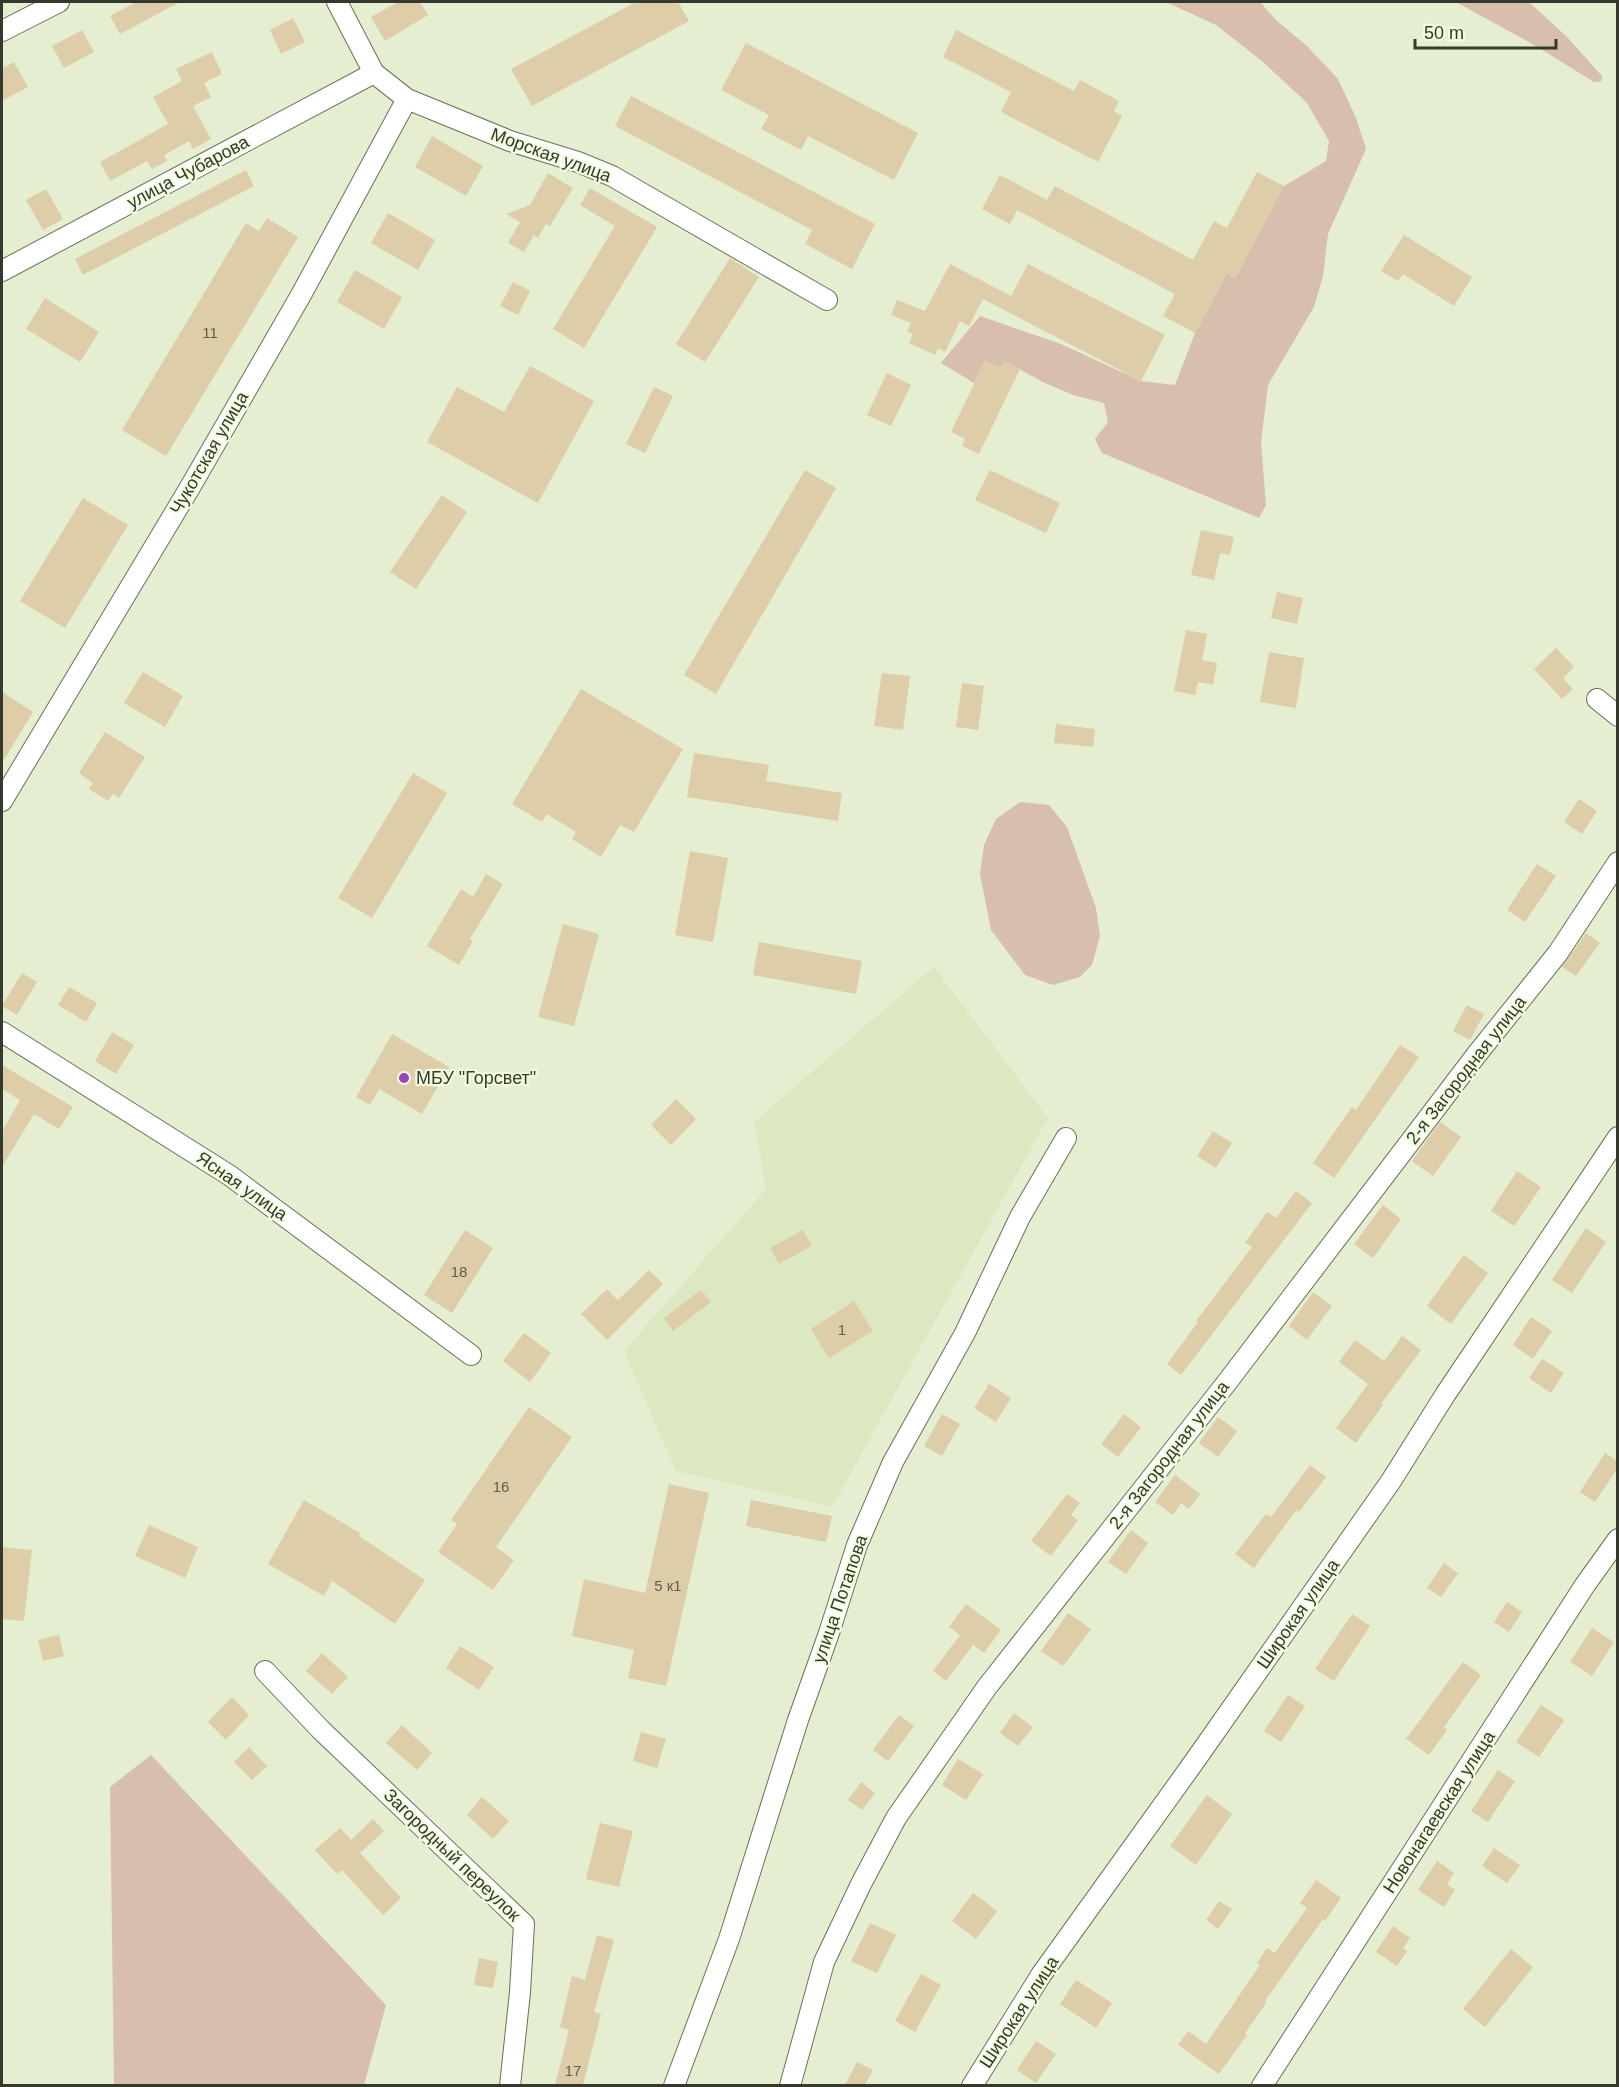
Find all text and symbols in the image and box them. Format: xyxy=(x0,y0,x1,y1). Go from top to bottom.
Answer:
scale bar xyxy=(1415,12,1556,50)
text: 50 m xyxy=(1424,23,1464,43)
street label: Морская улица xyxy=(488,124,615,186)
street label: улица Чубарова xyxy=(124,131,253,213)
house number: 11 xyxy=(202,324,218,341)
street label: Чукотская улица xyxy=(166,387,253,518)
street label: 2-я Загородная улица xyxy=(1402,991,1531,1148)
place label: МБУ "Горсвет" xyxy=(416,1068,536,1088)
marker: МБУ "Горсвет" xyxy=(397,1071,411,1085)
street label: Ясная улица xyxy=(193,1147,292,1225)
house number: 18 xyxy=(451,1263,467,1280)
house number: 1 xyxy=(838,1321,846,1338)
street label: 2-я Загородная улица xyxy=(1105,1376,1234,1533)
house number: 16 xyxy=(493,1478,509,1495)
street label: улица Потапова xyxy=(809,1531,872,1666)
street label: Широкая улица xyxy=(1253,1555,1344,1673)
house number: 5 к1 xyxy=(654,1577,682,1594)
street label: Новонагаевская улица xyxy=(1379,1726,1499,1897)
street label: Загородный переулок xyxy=(380,1785,524,1925)
street label: Широкая улица xyxy=(975,1952,1063,2072)
house number: 17 xyxy=(565,2062,581,2079)

